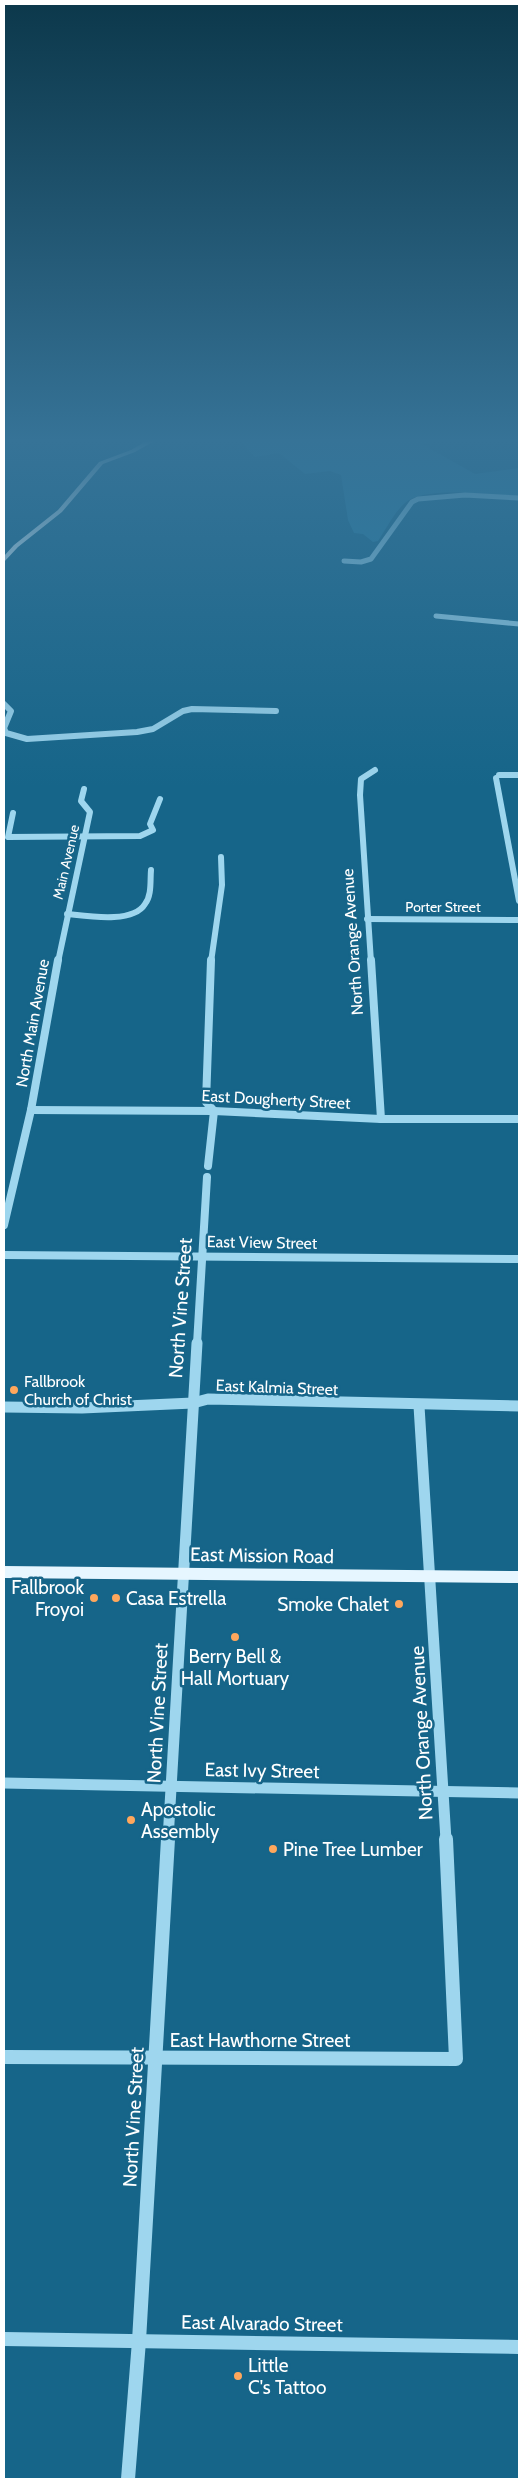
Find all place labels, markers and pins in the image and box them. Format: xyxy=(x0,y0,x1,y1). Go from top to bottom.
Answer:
place label: Fallbrook Church of Christ xyxy=(24,1372,133,1409)
marker: Fallbrook Church of Christ xyxy=(8,1384,20,1396)
place label: Fallbrook Froyoi xyxy=(11,1576,84,1621)
place label: Casa Estrella xyxy=(126,1587,226,1610)
marker: Fallbrook Froyoi xyxy=(88,1592,100,1604)
marker: Casa Estrella xyxy=(110,1592,122,1604)
place label: Smoke Chalet xyxy=(277,1593,390,1616)
marker: Smoke Chalet xyxy=(393,1598,405,1610)
marker: Berry Bell & Hall Mortuary xyxy=(229,1631,241,1643)
place label: Berry Bell & Hall Mortuary xyxy=(181,1645,290,1690)
place label: Apostolic Assembly xyxy=(141,1798,220,1843)
marker: Apostolic Assembly xyxy=(125,1814,137,1826)
place label: Pine Tree Lumber xyxy=(283,1838,423,1861)
marker: Pine Tree Lumber xyxy=(267,1843,279,1855)
place label: Little C's Tattoo xyxy=(248,2354,326,2399)
marker: Little C's Tattoo xyxy=(232,2370,244,2382)

